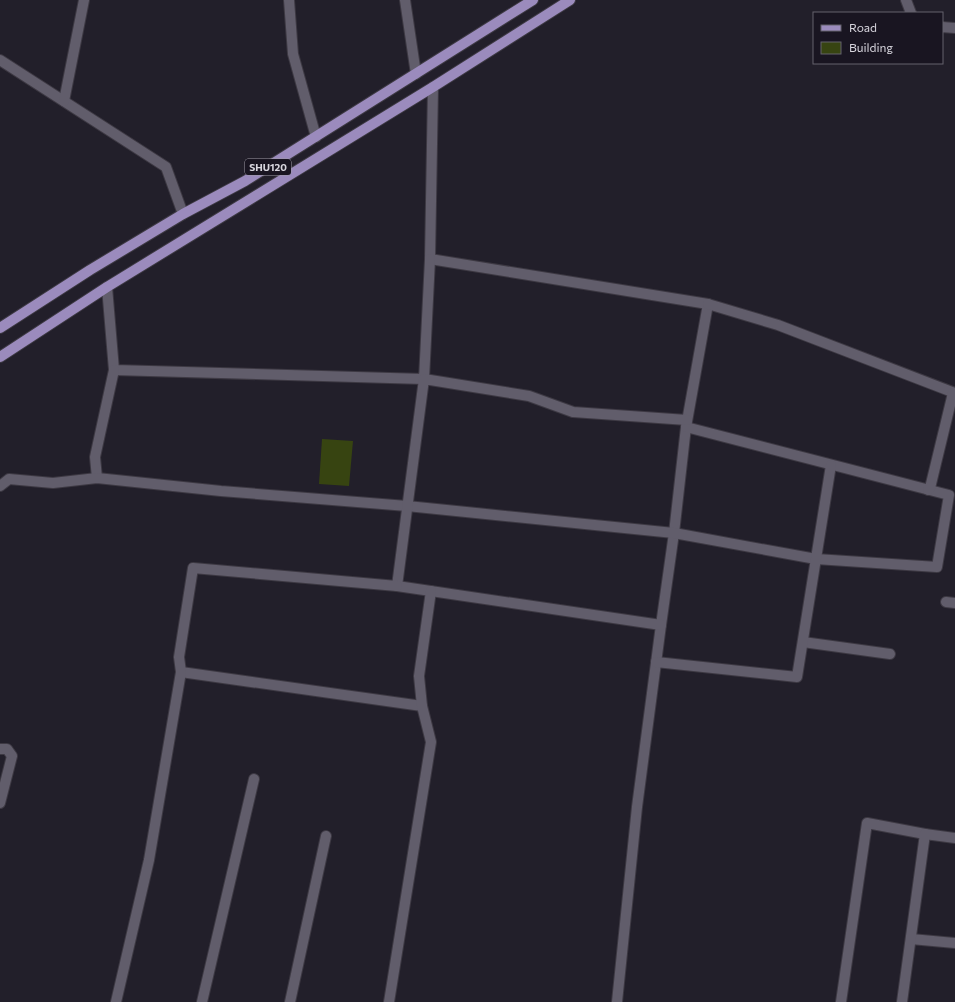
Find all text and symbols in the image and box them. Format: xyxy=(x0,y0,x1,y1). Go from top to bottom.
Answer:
legend xyxy=(813,12,943,64)
text: Road xyxy=(849,20,877,34)
text: Building xyxy=(849,40,893,54)
road number: SHU120 xyxy=(245,159,291,175)

